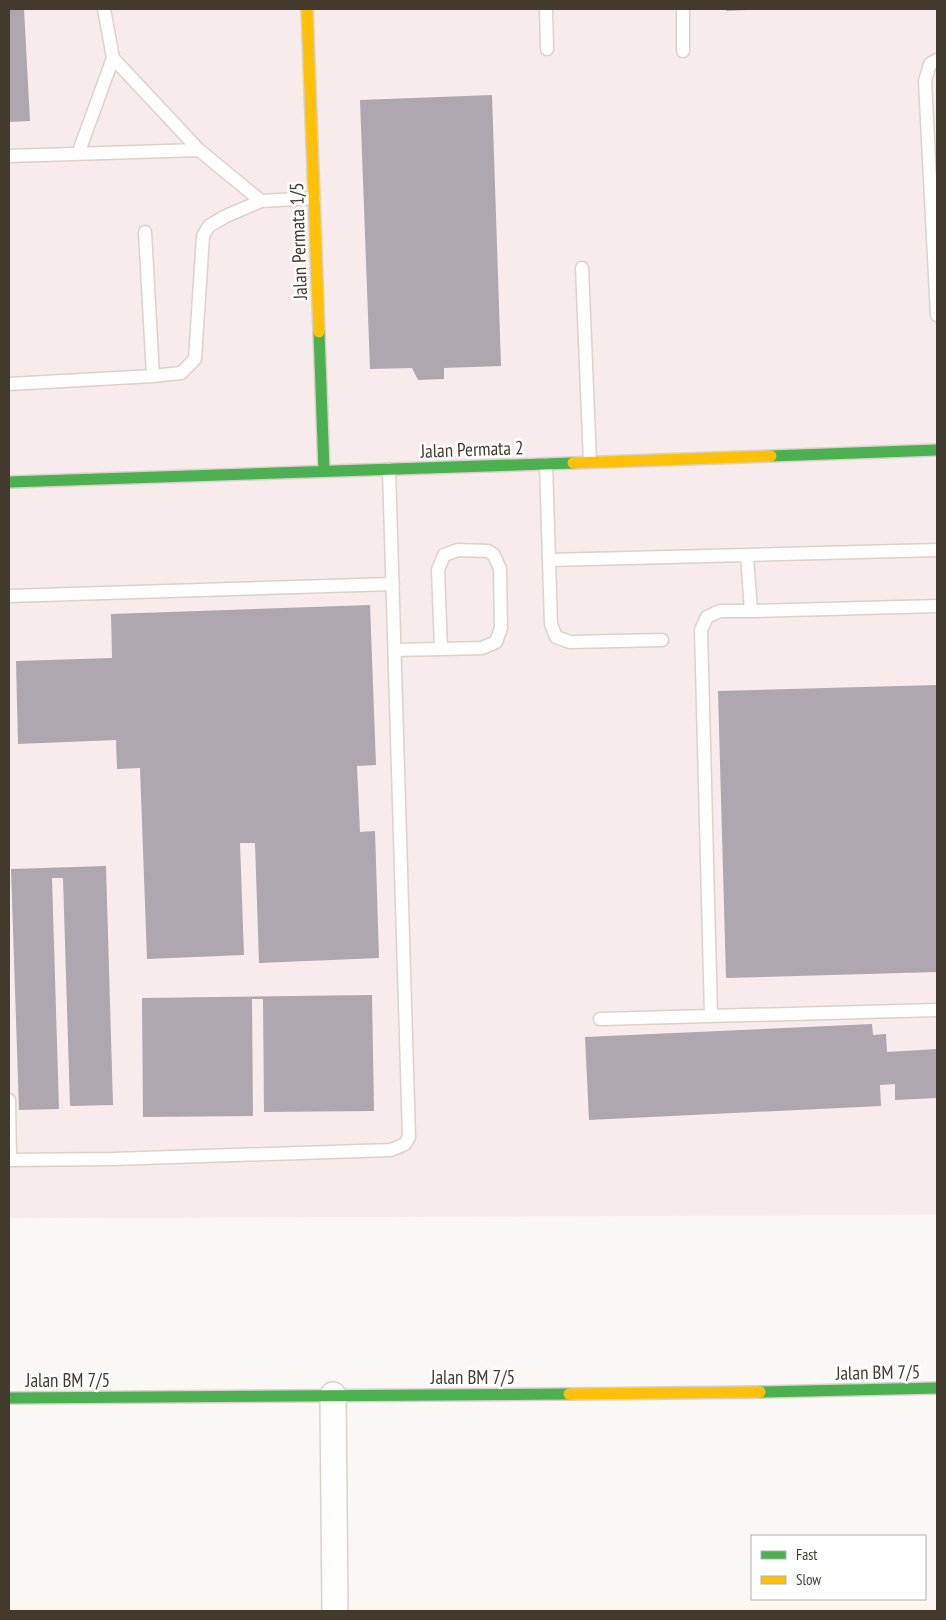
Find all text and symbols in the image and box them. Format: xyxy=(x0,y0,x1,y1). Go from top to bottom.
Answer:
street label: Jalan Permata 1/5 xyxy=(284,182,312,301)
street label: Jalan Permata 2 xyxy=(419,435,524,463)
street label: Jalan BM 7/5 xyxy=(835,1359,920,1385)
street label: Jalan BM 7/5 xyxy=(430,1365,515,1389)
street label: Jalan BM 7/5 xyxy=(25,1368,110,1392)
legend xyxy=(751,1535,926,1600)
text: Fast xyxy=(796,1545,817,1564)
text: Slow xyxy=(796,1570,821,1589)

